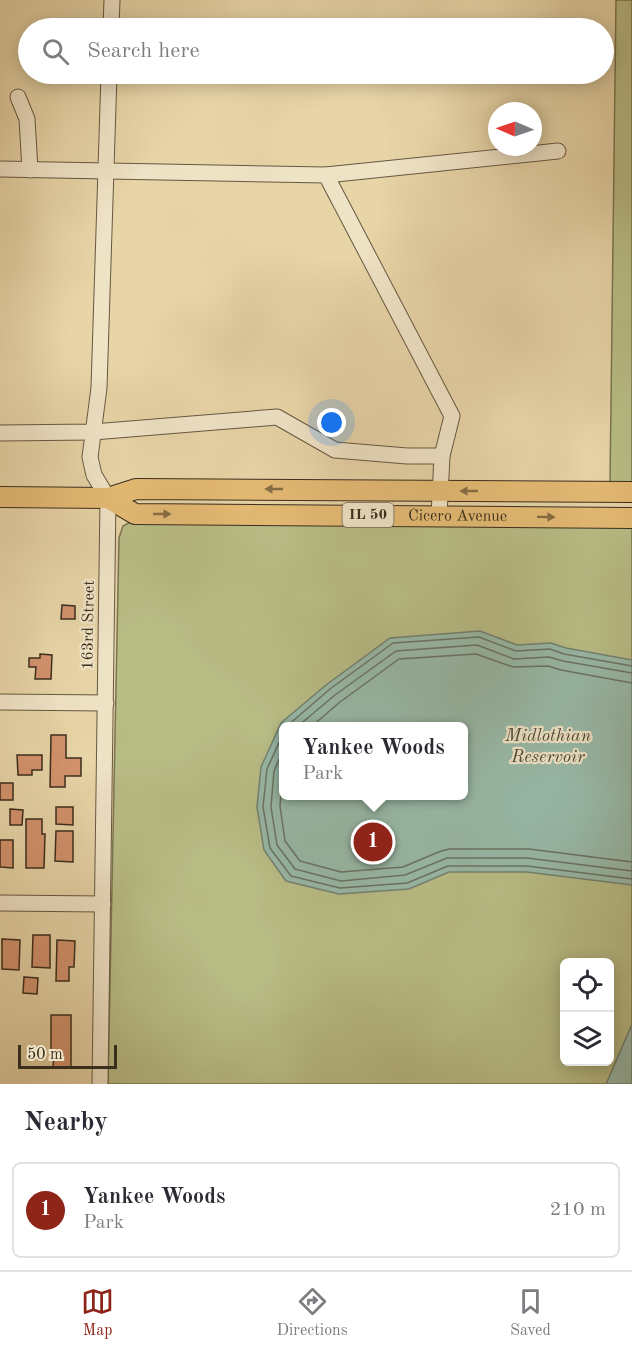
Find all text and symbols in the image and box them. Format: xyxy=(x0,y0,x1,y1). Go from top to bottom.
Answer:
search box xyxy=(18,18,614,84)
icon: search xyxy=(39,35,72,68)
text: Search here xyxy=(87,40,200,62)
north arrow xyxy=(488,102,542,156)
your location xyxy=(317,408,346,437)
one-way arrow xyxy=(264,484,283,494)
one-way arrow xyxy=(459,486,478,496)
road number: IL 50 xyxy=(342,503,394,527)
street label: Cicero Avenue xyxy=(408,508,507,525)
one-way arrow xyxy=(153,509,172,519)
one-way arrow xyxy=(537,512,556,522)
street label: 163rd Street xyxy=(80,580,98,670)
popup xyxy=(279,722,468,800)
water label: Midlothian Reservoir xyxy=(504,727,591,766)
text: Yankee Woods xyxy=(302,737,445,759)
text: Park xyxy=(302,764,343,784)
pin: 1 xyxy=(354,820,392,864)
map controls xyxy=(560,958,614,1066)
button: locate xyxy=(560,958,614,1012)
button: layers xyxy=(560,1012,614,1066)
scale bar xyxy=(18,1042,117,1070)
text: 50 m xyxy=(27,1047,63,1063)
text: Nearby xyxy=(24,1110,108,1136)
text: Yankee Woods xyxy=(83,1186,225,1208)
text: 1 xyxy=(40,1200,51,1220)
text: 210 m xyxy=(550,1200,606,1220)
text: Park xyxy=(83,1213,124,1233)
tab: Map xyxy=(81,1285,114,1341)
tab: Directions xyxy=(277,1285,348,1341)
tab: Saved xyxy=(510,1285,551,1341)

